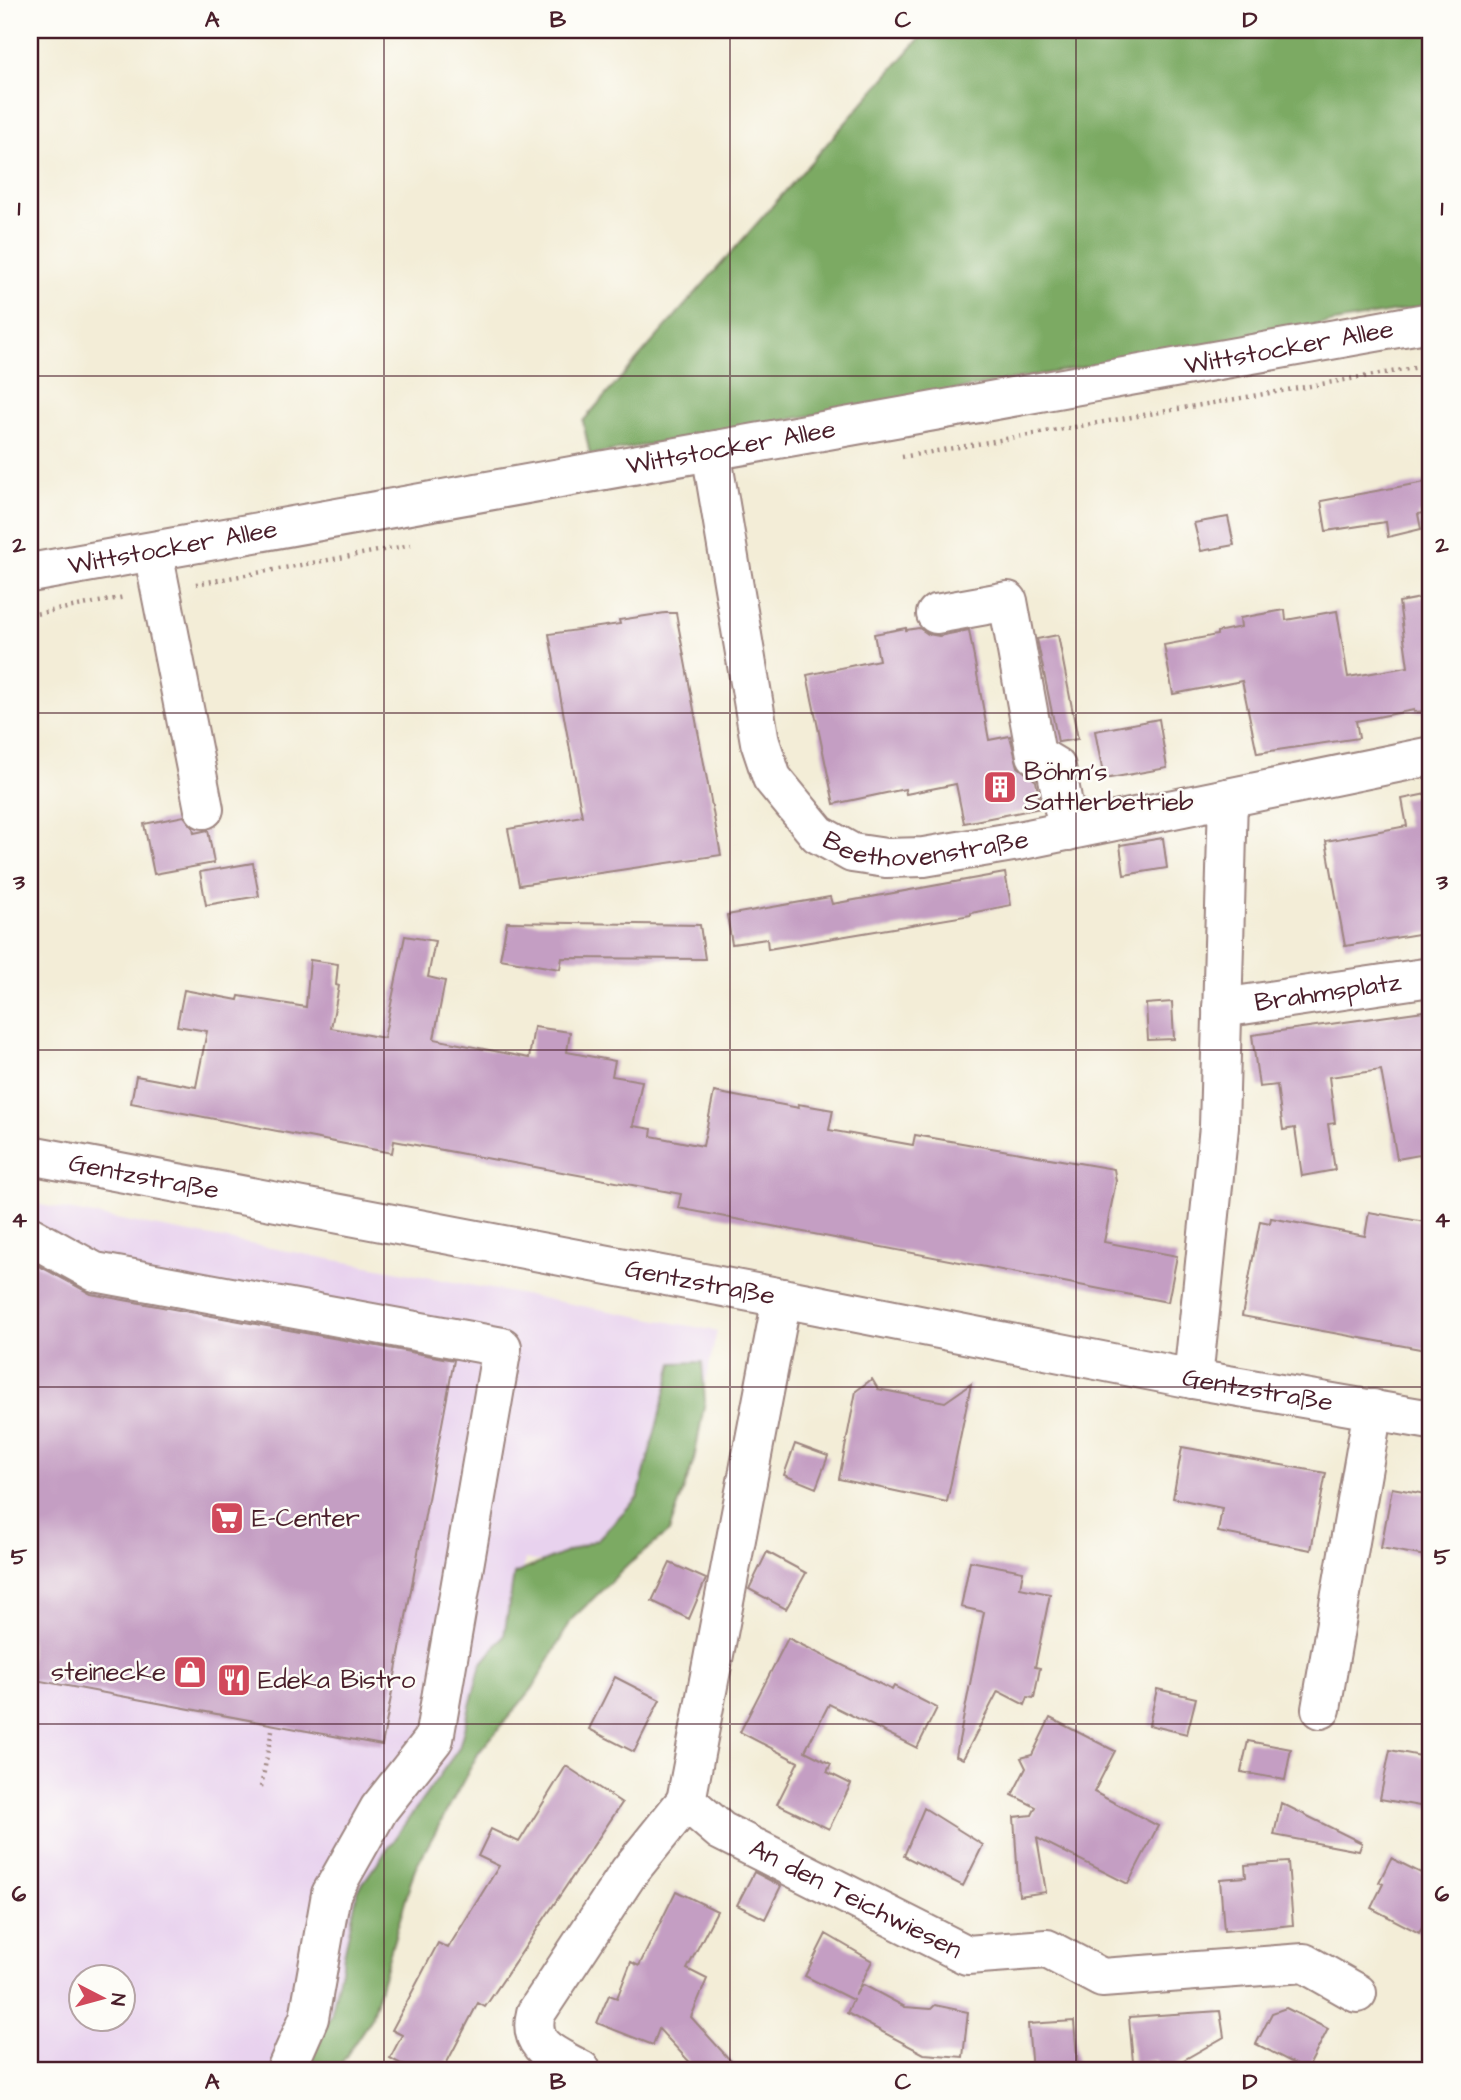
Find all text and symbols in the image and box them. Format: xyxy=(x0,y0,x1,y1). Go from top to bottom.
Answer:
text: A xyxy=(205,4,220,36)
text: B xyxy=(550,4,567,36)
text: C xyxy=(895,4,912,36)
text: D xyxy=(1243,4,1258,36)
text: 1 xyxy=(18,192,21,224)
text: 1 xyxy=(1441,192,1444,224)
street label: Wittstocker Allee xyxy=(1181,311,1396,384)
street label: Wittstocker Allee xyxy=(623,411,838,484)
street label: Wittstocker Allee xyxy=(65,511,280,584)
text: 2 xyxy=(11,529,26,561)
text: 2 xyxy=(1434,529,1449,561)
place label: Böhm’s Sattlerbetrieb xyxy=(1024,754,1194,820)
building icon: Böhm’s Sattlerbetrieb xyxy=(981,768,1019,806)
street label: Beethovenstraße xyxy=(816,821,1032,877)
text: 3 xyxy=(12,866,25,898)
text: 3 xyxy=(1435,866,1448,898)
street label: Brahmsplatz xyxy=(1252,964,1404,1021)
street label: Gentzstraße xyxy=(66,1145,222,1209)
text: 4 xyxy=(11,1204,27,1236)
text: 4 xyxy=(1434,1204,1450,1236)
street label: Gentzstraße xyxy=(622,1251,778,1314)
street label: Gentzstraße xyxy=(1179,1359,1336,1421)
supermarket icon: E-Center xyxy=(208,1499,246,1537)
place label: E-Center xyxy=(252,1500,360,1536)
text: 5 xyxy=(11,1541,28,1573)
text: 5 xyxy=(1434,1541,1451,1573)
shop icon: steinecke xyxy=(171,1653,209,1691)
place label: steinecke xyxy=(51,1654,166,1690)
restaurant icon: Edeka Bistro xyxy=(215,1661,253,1699)
place label: Edeka Bistro xyxy=(258,1662,416,1698)
street label: An den Teichwiesen xyxy=(743,1830,968,1968)
text: 6 xyxy=(12,1878,27,1910)
text: 6 xyxy=(1435,1878,1450,1910)
north arrow xyxy=(66,1964,136,2034)
text: N xyxy=(103,1992,131,2007)
text: A xyxy=(205,2066,220,2098)
text: B xyxy=(550,2066,567,2098)
text: C xyxy=(895,2066,912,2098)
text: D xyxy=(1243,2066,1258,2098)

